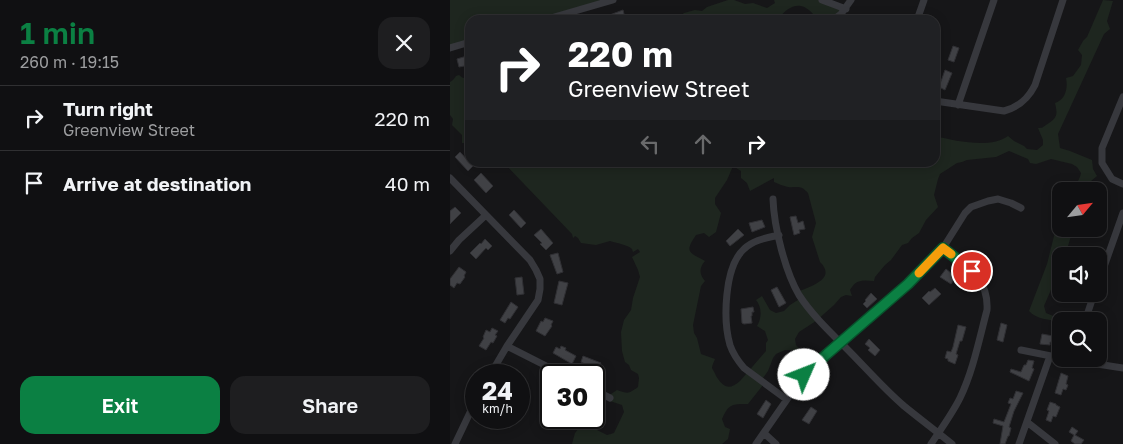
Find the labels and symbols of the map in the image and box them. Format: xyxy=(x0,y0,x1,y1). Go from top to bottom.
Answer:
north arrow xyxy=(1052,182,1108,238)
pin xyxy=(951,250,993,292)
position arrow xyxy=(777,348,829,400)
speed limit sign: 30 xyxy=(540,364,605,429)

